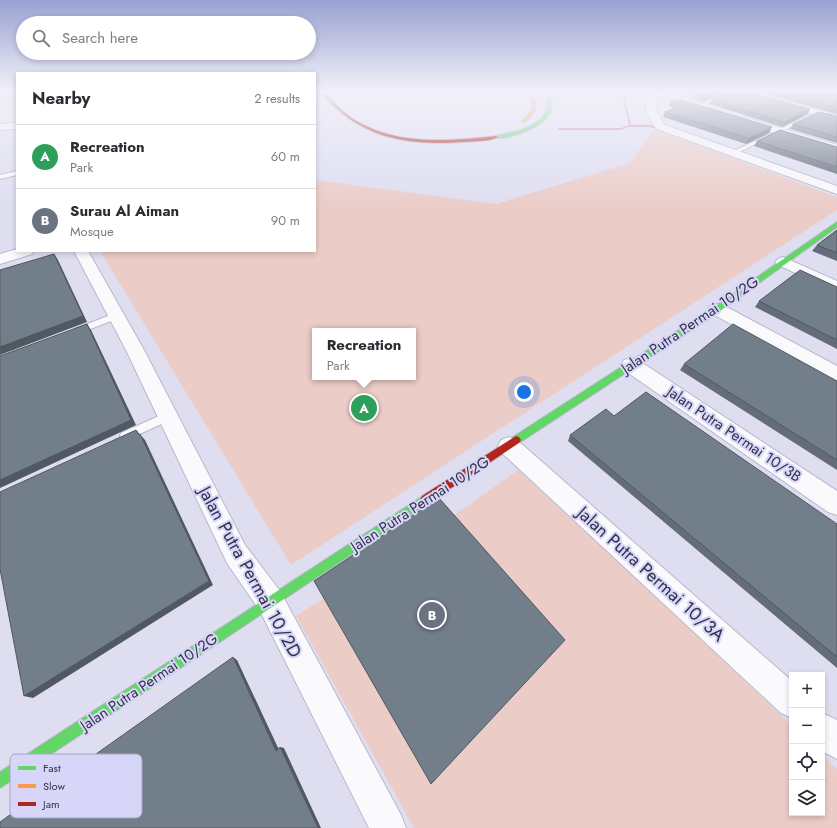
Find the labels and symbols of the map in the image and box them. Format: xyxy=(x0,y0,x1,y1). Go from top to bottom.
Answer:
street label: Jalan Putra Permai 10/2G xyxy=(615,271,763,380)
street label: Jalan Putra Permai 10/3B xyxy=(661,380,806,487)
your location xyxy=(514,382,534,402)
pin: A xyxy=(351,393,377,423)
street label: Jalan Putra Permai 10/2G xyxy=(345,451,494,558)
street label: Jalan Putra Permai 10/2D xyxy=(191,480,308,662)
street label: Jalan Putra Permai 10/3A xyxy=(570,499,731,648)
pin: B xyxy=(419,600,445,630)
street label: Jalan Putra Permai 10/2G xyxy=(74,628,222,737)
legend xyxy=(10,754,142,818)
text: Fast xyxy=(43,760,61,776)
text: Slow xyxy=(43,778,65,794)
text: Jam xyxy=(41,796,60,812)

